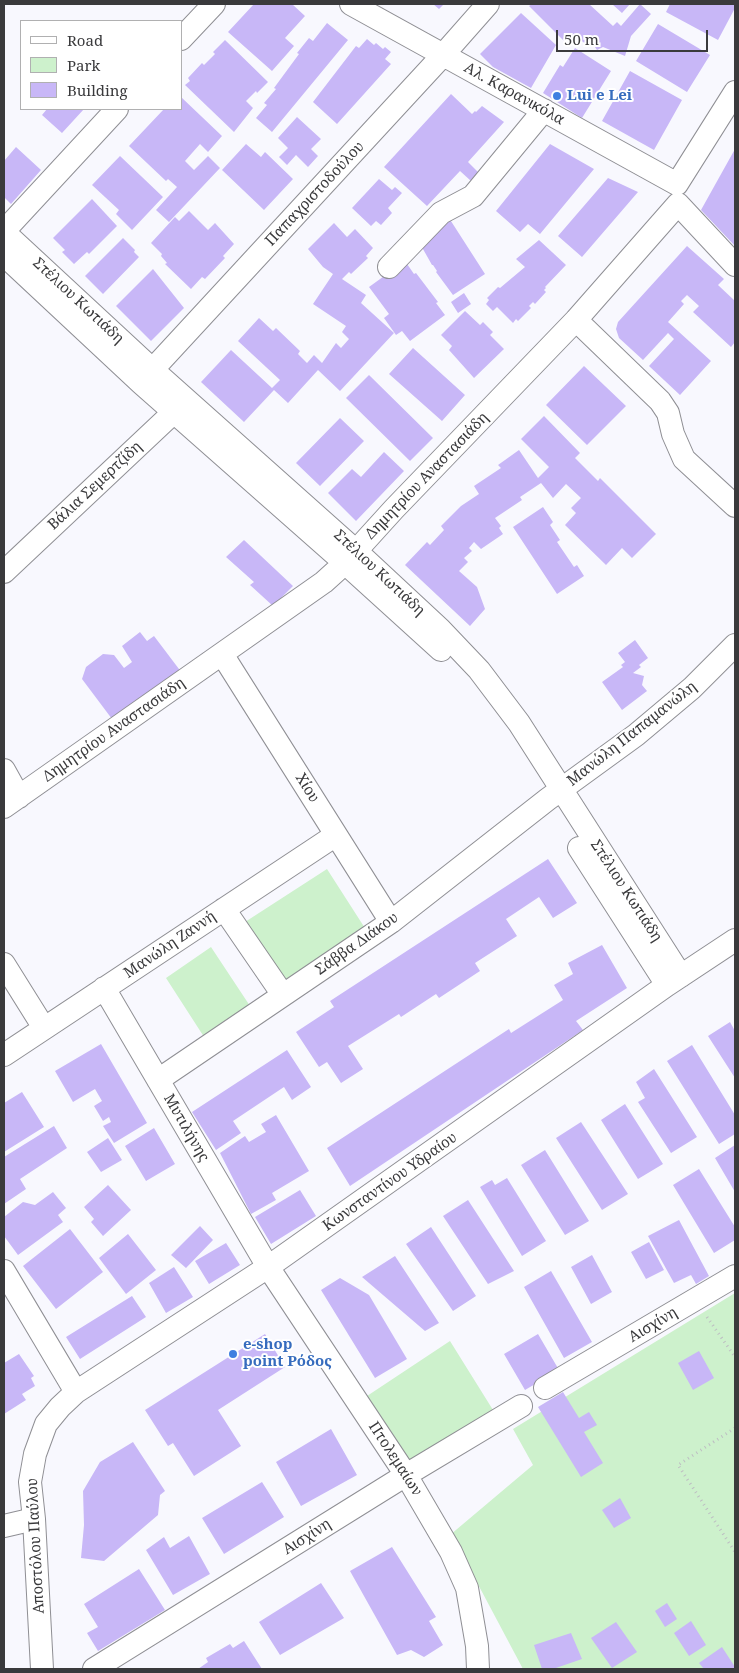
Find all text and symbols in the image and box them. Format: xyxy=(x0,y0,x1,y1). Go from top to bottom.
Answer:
legend xyxy=(20,20,182,110)
scale bar xyxy=(559,20,712,52)
text: 50 m xyxy=(564,29,599,49)
text: Road xyxy=(67,30,103,50)
text: Park xyxy=(67,55,100,75)
street label: Αλ. Καρανικόλα xyxy=(461,59,567,129)
text: Building xyxy=(67,80,128,100)
place label: Lui e Lei xyxy=(567,87,632,105)
marker: Lui e Lei xyxy=(551,90,563,102)
street label: Παπαχριστοδούλου xyxy=(262,138,368,250)
street label: Στέλιου Κωτιάδη xyxy=(29,254,127,348)
street label: Δημητρίου Αναστασιάδη xyxy=(362,409,492,543)
street label: Βάλια Σεμερτζίδη xyxy=(44,438,146,534)
street label: Στέλιου Κωτιάδη xyxy=(330,526,428,620)
street label: Δημητρίου Αναστασιάδη xyxy=(40,674,188,786)
street label: Μανώλη Παπαμανώλη xyxy=(564,678,700,790)
street label: Χίου xyxy=(291,770,323,806)
street label: Στέλιου Κωτιάδη xyxy=(586,837,666,945)
street label: Μανώλη Ζαννή xyxy=(121,908,219,982)
street label: Σάββα Διάκου xyxy=(312,909,402,979)
street label: Μυτιλήνης xyxy=(159,1091,213,1165)
street label: Κωνσταντίνου Υδραίου xyxy=(319,1129,461,1235)
street label: Αισχίνη xyxy=(625,1304,681,1346)
place label: e-shop point Ρόδος xyxy=(243,1336,332,1371)
marker: e-shop point Ρόδος xyxy=(227,1348,239,1360)
street label: Πτολεμαίων xyxy=(364,1419,426,1499)
street label: Αποστόλου Παύλου xyxy=(23,1478,49,1614)
street label: Αισχίνη xyxy=(280,1515,334,1559)

